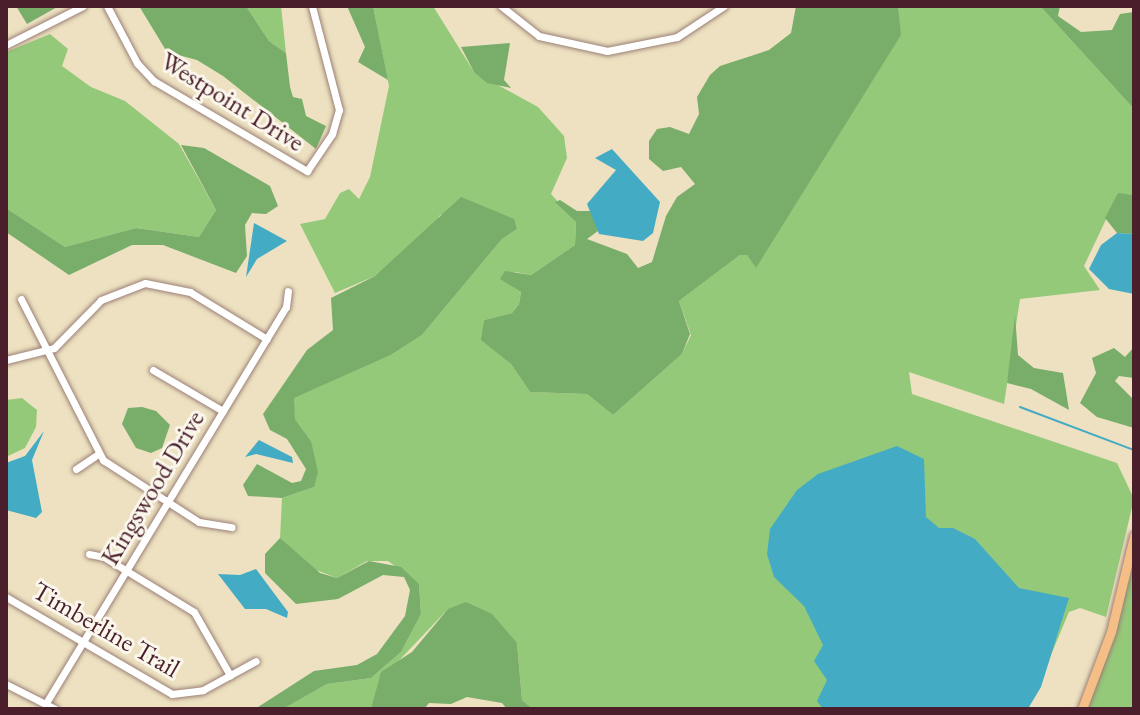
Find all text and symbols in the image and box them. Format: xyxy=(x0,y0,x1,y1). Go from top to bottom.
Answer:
street label: Westpoint Drive xyxy=(154,46,310,158)
street label: Kingswood Drive xyxy=(95,405,211,571)
street label: Timberline Trail xyxy=(27,575,185,685)

